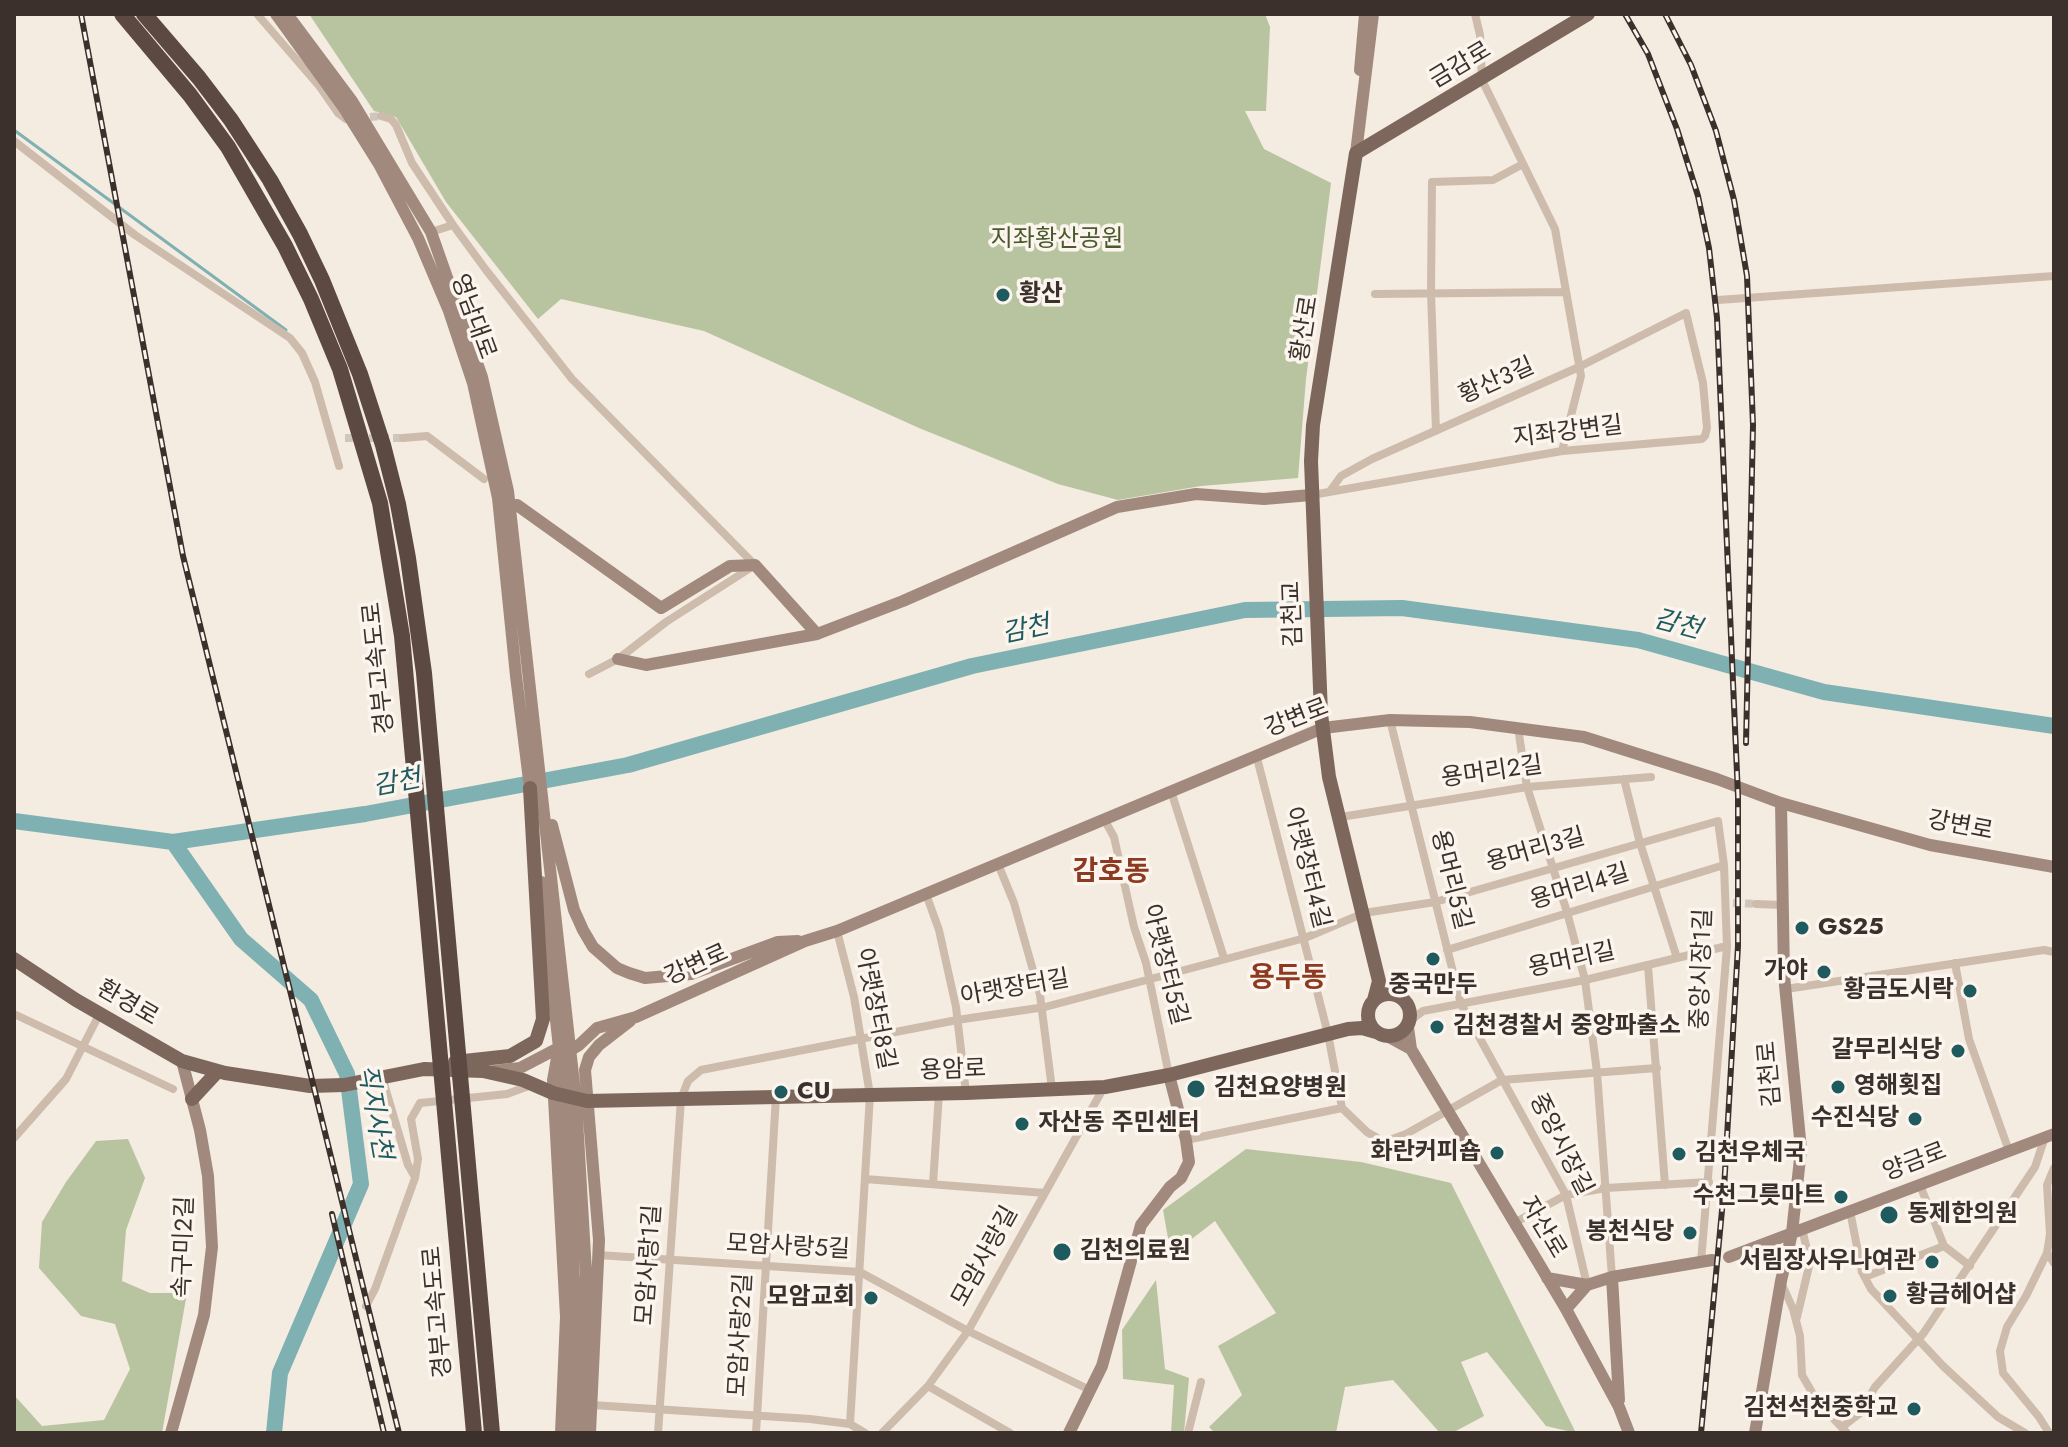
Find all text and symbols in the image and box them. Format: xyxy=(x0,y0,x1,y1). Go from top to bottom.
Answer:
street label: 금감로 xyxy=(1425,37,1497,95)
park label: 지좌황산공원 xyxy=(991,226,1123,254)
street label: 영남대로 xyxy=(443,271,501,363)
place label: 황산 xyxy=(1019,281,1063,309)
marker: 황산 xyxy=(994,286,1012,304)
street label: 황산로 xyxy=(1287,294,1325,364)
street label: 황산3길 xyxy=(1455,353,1539,411)
street label: 지좌강변길 xyxy=(1511,412,1625,454)
street label: 김천교 xyxy=(1278,580,1310,648)
street label: 경부고속도로 xyxy=(359,601,401,735)
water label: 감천 xyxy=(1650,605,1704,647)
water label: 감천 xyxy=(999,611,1053,651)
street label: 강변로 xyxy=(1261,694,1333,744)
street label: 용머리2길 xyxy=(1440,752,1544,794)
water label: 감천 xyxy=(371,764,423,804)
street label: 아랫장터4길 xyxy=(1277,804,1335,932)
street label: 강변로 xyxy=(1925,807,1995,847)
street label: 용머리3길 xyxy=(1483,823,1589,879)
street label: 용머리5길 xyxy=(1424,827,1476,933)
district label: 감호동 xyxy=(1072,856,1150,890)
street label: 용머리4길 xyxy=(1527,859,1633,917)
street label: 아랫장터5길 xyxy=(1135,901,1193,1029)
street label: 중앙시장1길 xyxy=(1686,908,1720,1030)
place label: GS25 xyxy=(1818,914,1884,942)
marker: GS25 xyxy=(1793,919,1811,937)
street label: 용머리길 xyxy=(1526,938,1618,984)
street label: 강변로 xyxy=(661,939,733,993)
street label: 아랫장터8길 xyxy=(848,946,900,1072)
marker: 중국만두 xyxy=(1424,950,1442,968)
place label: 가야 xyxy=(1764,958,1808,986)
district label: 용두동 xyxy=(1249,962,1327,996)
marker: 가야 xyxy=(1815,963,1833,981)
street label: 아랫장터길 xyxy=(958,965,1072,1013)
place label: 중국만두 xyxy=(1389,972,1477,1000)
street label: 환경로 xyxy=(91,975,163,1033)
place label: 황금도시락 xyxy=(1844,977,1954,1005)
marker: 황금도시락 xyxy=(1961,982,1979,1000)
place label: 김천경찰서 중앙파출소 xyxy=(1453,1013,1681,1041)
marker: 김천경찰서 중앙파출소 xyxy=(1428,1018,1446,1036)
place label: 갈무리식당 xyxy=(1832,1037,1942,1065)
street label: 김천로 xyxy=(1754,1040,1788,1108)
marker: 갈무리식당 xyxy=(1949,1042,1967,1060)
street label: 용암로 xyxy=(919,1055,987,1087)
water label: 직지사천 xyxy=(349,1062,397,1162)
place label: 영해횟집 xyxy=(1854,1073,1942,1101)
place label: 김천요양병원 xyxy=(1214,1075,1346,1103)
place label: CU xyxy=(797,1078,831,1106)
marker: 김천요양병원 xyxy=(1185,1078,1207,1100)
marker: 영해횟집 xyxy=(1829,1078,1847,1096)
marker: CU xyxy=(772,1083,790,1101)
street label: 중앙시장길 xyxy=(1522,1089,1598,1201)
place label: 수진식당 xyxy=(1811,1105,1899,1133)
place label: 자산동 주민센터 xyxy=(1038,1110,1200,1138)
marker: 수진식당 xyxy=(1906,1110,1924,1128)
marker: 자산동 주민센터 xyxy=(1013,1115,1031,1133)
street label: 양금로 xyxy=(1879,1138,1951,1188)
place label: 화란커피숍 xyxy=(1371,1139,1481,1167)
place label: 김천우체국 xyxy=(1695,1140,1805,1168)
marker: 화란커피숍 xyxy=(1488,1144,1506,1162)
marker: 김천우체국 xyxy=(1670,1145,1688,1163)
place label: 수천그릇마트 xyxy=(1693,1183,1825,1211)
marker: 수천그릇마트 xyxy=(1832,1188,1850,1206)
street label: 자산로 xyxy=(1513,1192,1571,1264)
street label: 속구미2길 xyxy=(169,1196,201,1298)
place label: 동제한의원 xyxy=(1907,1201,2017,1229)
street label: 모암사랑길 xyxy=(947,1202,1025,1312)
street label: 모암사랑1길 xyxy=(631,1204,669,1326)
marker: 동제한의원 xyxy=(1878,1204,1900,1226)
place label: 봉천식당 xyxy=(1586,1219,1674,1247)
marker: 봉천식당 xyxy=(1681,1224,1699,1242)
street label: 모암사랑5길 xyxy=(725,1230,851,1266)
place label: 김천의료원 xyxy=(1080,1238,1190,1266)
marker: 김천의료원 xyxy=(1051,1241,1073,1263)
street label: 경부고속도로 xyxy=(419,1245,459,1379)
place label: 서림장사우나여관 xyxy=(1739,1248,1916,1276)
marker: 서림장사우나여관 xyxy=(1923,1253,1941,1271)
street label: 모암사랑2길 xyxy=(724,1272,760,1398)
place label: 황금헤어샵 xyxy=(1906,1282,2016,1310)
place label: 모암교회 xyxy=(767,1284,855,1312)
marker: 황금헤어샵 xyxy=(1881,1287,1899,1305)
marker: 모암교회 xyxy=(862,1289,880,1307)
place label: 김천석천중학교 xyxy=(1743,1395,1898,1423)
marker: 김천석천중학교 xyxy=(1905,1400,1923,1418)

